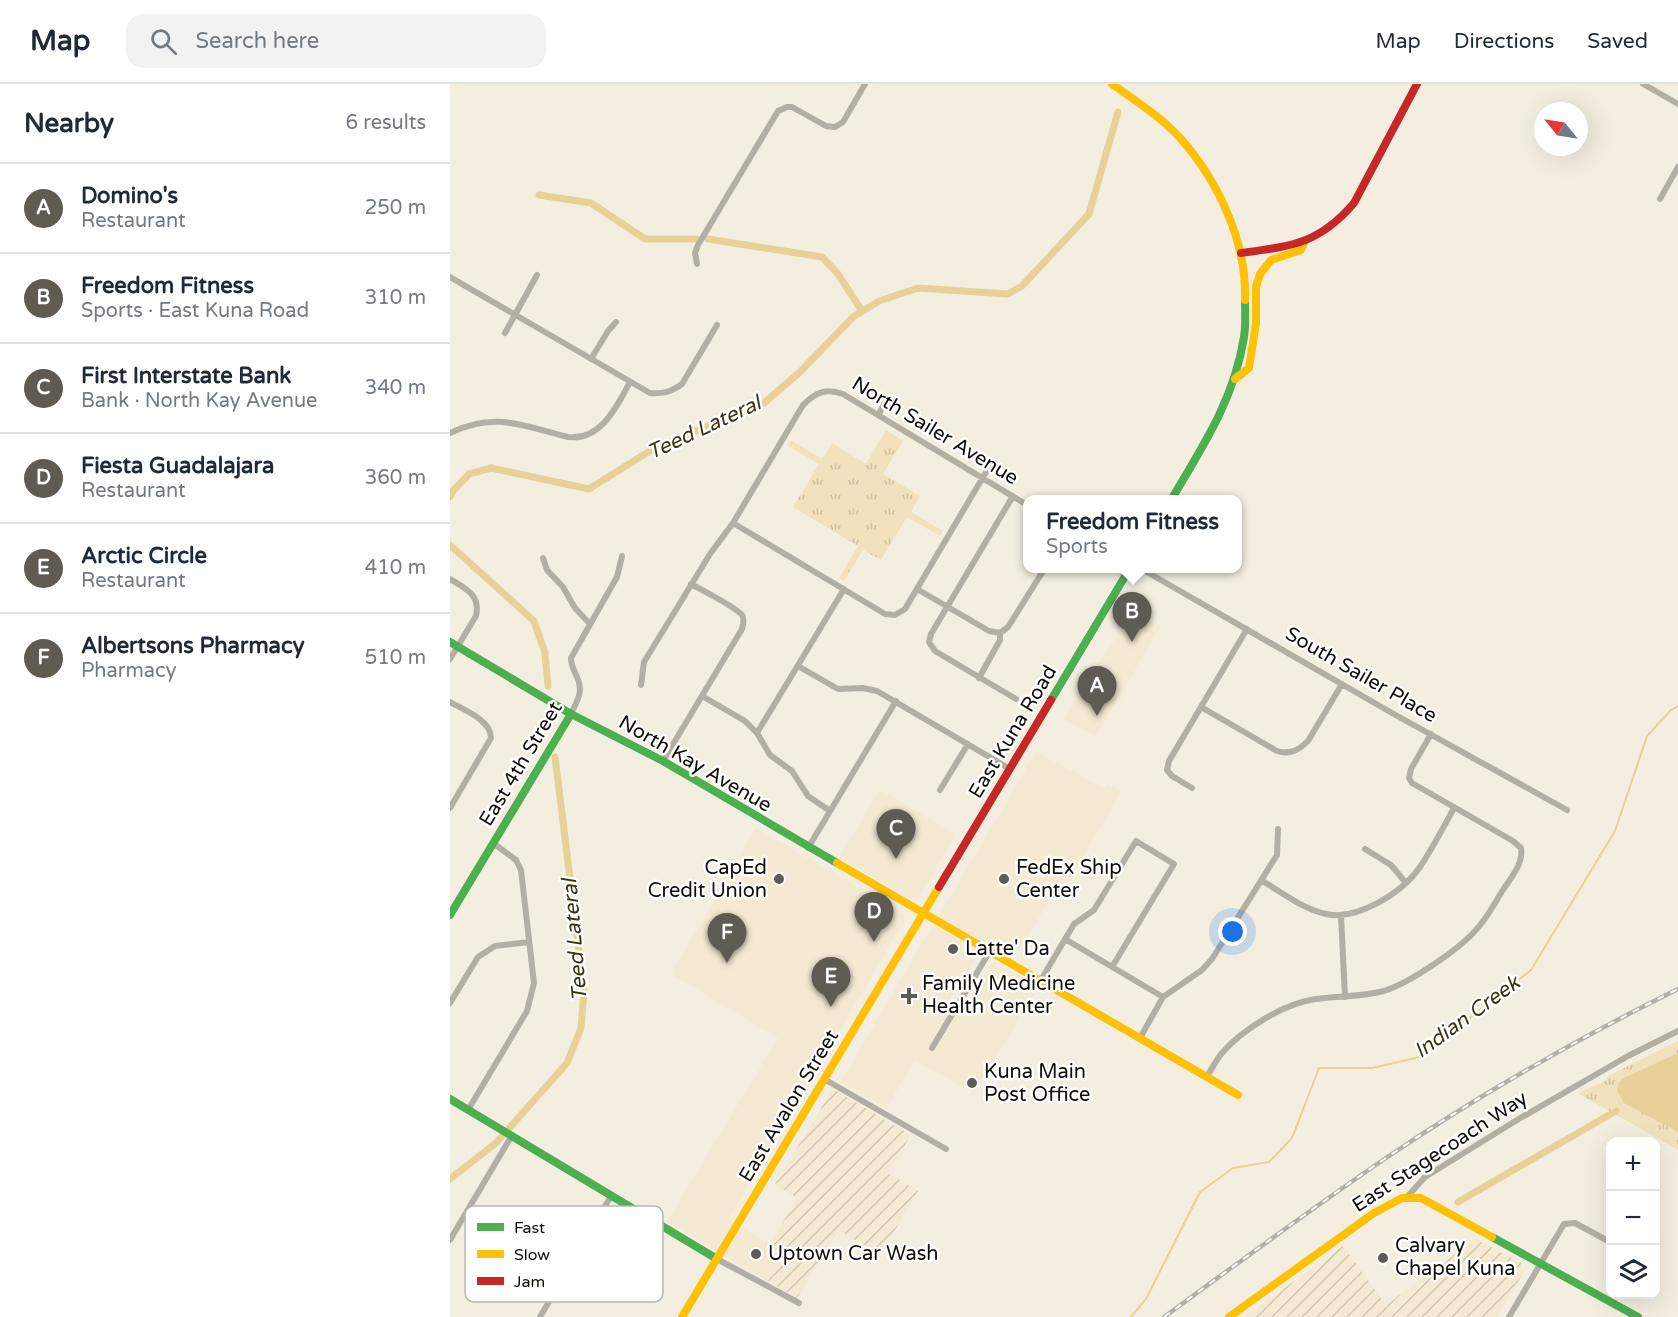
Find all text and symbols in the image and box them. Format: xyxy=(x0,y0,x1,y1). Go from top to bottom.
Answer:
search box xyxy=(126,14,546,68)
text: Map xyxy=(30,24,90,58)
icon: search xyxy=(147,25,180,58)
text: Search here xyxy=(195,28,319,54)
text: Map xyxy=(1375,29,1421,54)
text: Directions xyxy=(1454,29,1554,54)
text: Saved xyxy=(1587,29,1648,54)
north arrow xyxy=(1534,102,1588,156)
text: Nearby xyxy=(24,108,114,139)
text: 6 results xyxy=(346,111,426,135)
text: Domino's xyxy=(81,183,178,209)
text: A xyxy=(36,196,51,220)
text: 250 m xyxy=(365,196,426,220)
text: Restaurant xyxy=(81,209,186,233)
text: Freedom Fitness xyxy=(81,273,254,299)
text: B xyxy=(37,286,50,310)
text: 310 m xyxy=(365,286,426,310)
text: Sports · East Kuna Road xyxy=(81,299,309,323)
text: First Interstate Bank xyxy=(81,363,291,389)
street label: North Sailer Avenue xyxy=(847,372,1023,490)
text: C xyxy=(37,376,50,400)
text: 340 m xyxy=(365,376,426,400)
text: Bank · North Kay Avenue xyxy=(81,389,317,413)
water label: Teed Lateral xyxy=(643,390,767,465)
text: Fiesta Guadalajara xyxy=(81,453,274,479)
text: D xyxy=(36,466,51,490)
text: 360 m xyxy=(365,466,426,490)
text: Restaurant xyxy=(81,479,186,503)
popup xyxy=(1023,495,1242,573)
text: Freedom Fitness xyxy=(1046,509,1219,535)
text: Sports xyxy=(1046,535,1108,559)
text: Arctic Circle xyxy=(81,543,207,569)
text: E xyxy=(37,556,50,580)
text: 410 m xyxy=(365,556,426,580)
text: Restaurant xyxy=(81,569,186,593)
pin: B xyxy=(1112,592,1152,642)
street label: South Sailer Place xyxy=(1281,622,1441,728)
text: Albertsons Pharmacy xyxy=(81,633,304,659)
text: F xyxy=(37,646,50,670)
text: 510 m xyxy=(365,646,426,670)
text: Pharmacy xyxy=(81,659,176,683)
street label: East Kuna Road xyxy=(964,661,1062,803)
pin: A xyxy=(1078,666,1116,716)
street label: East 4th Street xyxy=(474,697,568,831)
street label: North Kay Avenue xyxy=(614,710,776,818)
pin: C xyxy=(876,810,916,859)
place label: CapEd Credit Union xyxy=(648,856,767,903)
place label: FedEx Ship Center xyxy=(1016,856,1122,903)
marker: CapEd Credit Union xyxy=(772,872,786,886)
marker: FedEx Ship Center xyxy=(997,872,1011,886)
water label: Teed Lateral xyxy=(557,875,593,1002)
pin: D xyxy=(854,892,894,942)
pin: F xyxy=(708,914,746,963)
your location xyxy=(1218,917,1247,946)
place label: Latte' Da xyxy=(965,937,1050,961)
marker: Latte' Da xyxy=(946,942,960,956)
pin: E xyxy=(812,958,850,1007)
water label: Indian Creek xyxy=(1409,969,1526,1064)
place label: Family Medicine Health Center xyxy=(922,972,1075,1019)
marker: Family Medicine Health Center xyxy=(900,987,918,1005)
street label: East Avalon Street xyxy=(734,1025,844,1187)
place label: Kuna Main Post Office xyxy=(984,1060,1090,1107)
marker: Kuna Main Post Office xyxy=(965,1076,979,1090)
street label: East Stagecoach Way xyxy=(1348,1086,1532,1218)
map controls xyxy=(1606,1137,1660,1299)
button: + xyxy=(1606,1137,1660,1191)
button: − xyxy=(1606,1191,1660,1245)
legend xyxy=(465,1206,663,1302)
text: Fast xyxy=(514,1218,545,1238)
place label: Calvary Chapel Kuna xyxy=(1395,1234,1515,1281)
place label: Uptown Car Wash xyxy=(768,1242,939,1266)
text: Slow xyxy=(514,1245,550,1265)
button: layers xyxy=(1606,1245,1660,1299)
marker: Uptown Car Wash xyxy=(749,1247,763,1261)
marker: Calvary Chapel Kuna xyxy=(1376,1251,1390,1265)
text: Jam xyxy=(514,1272,545,1292)

